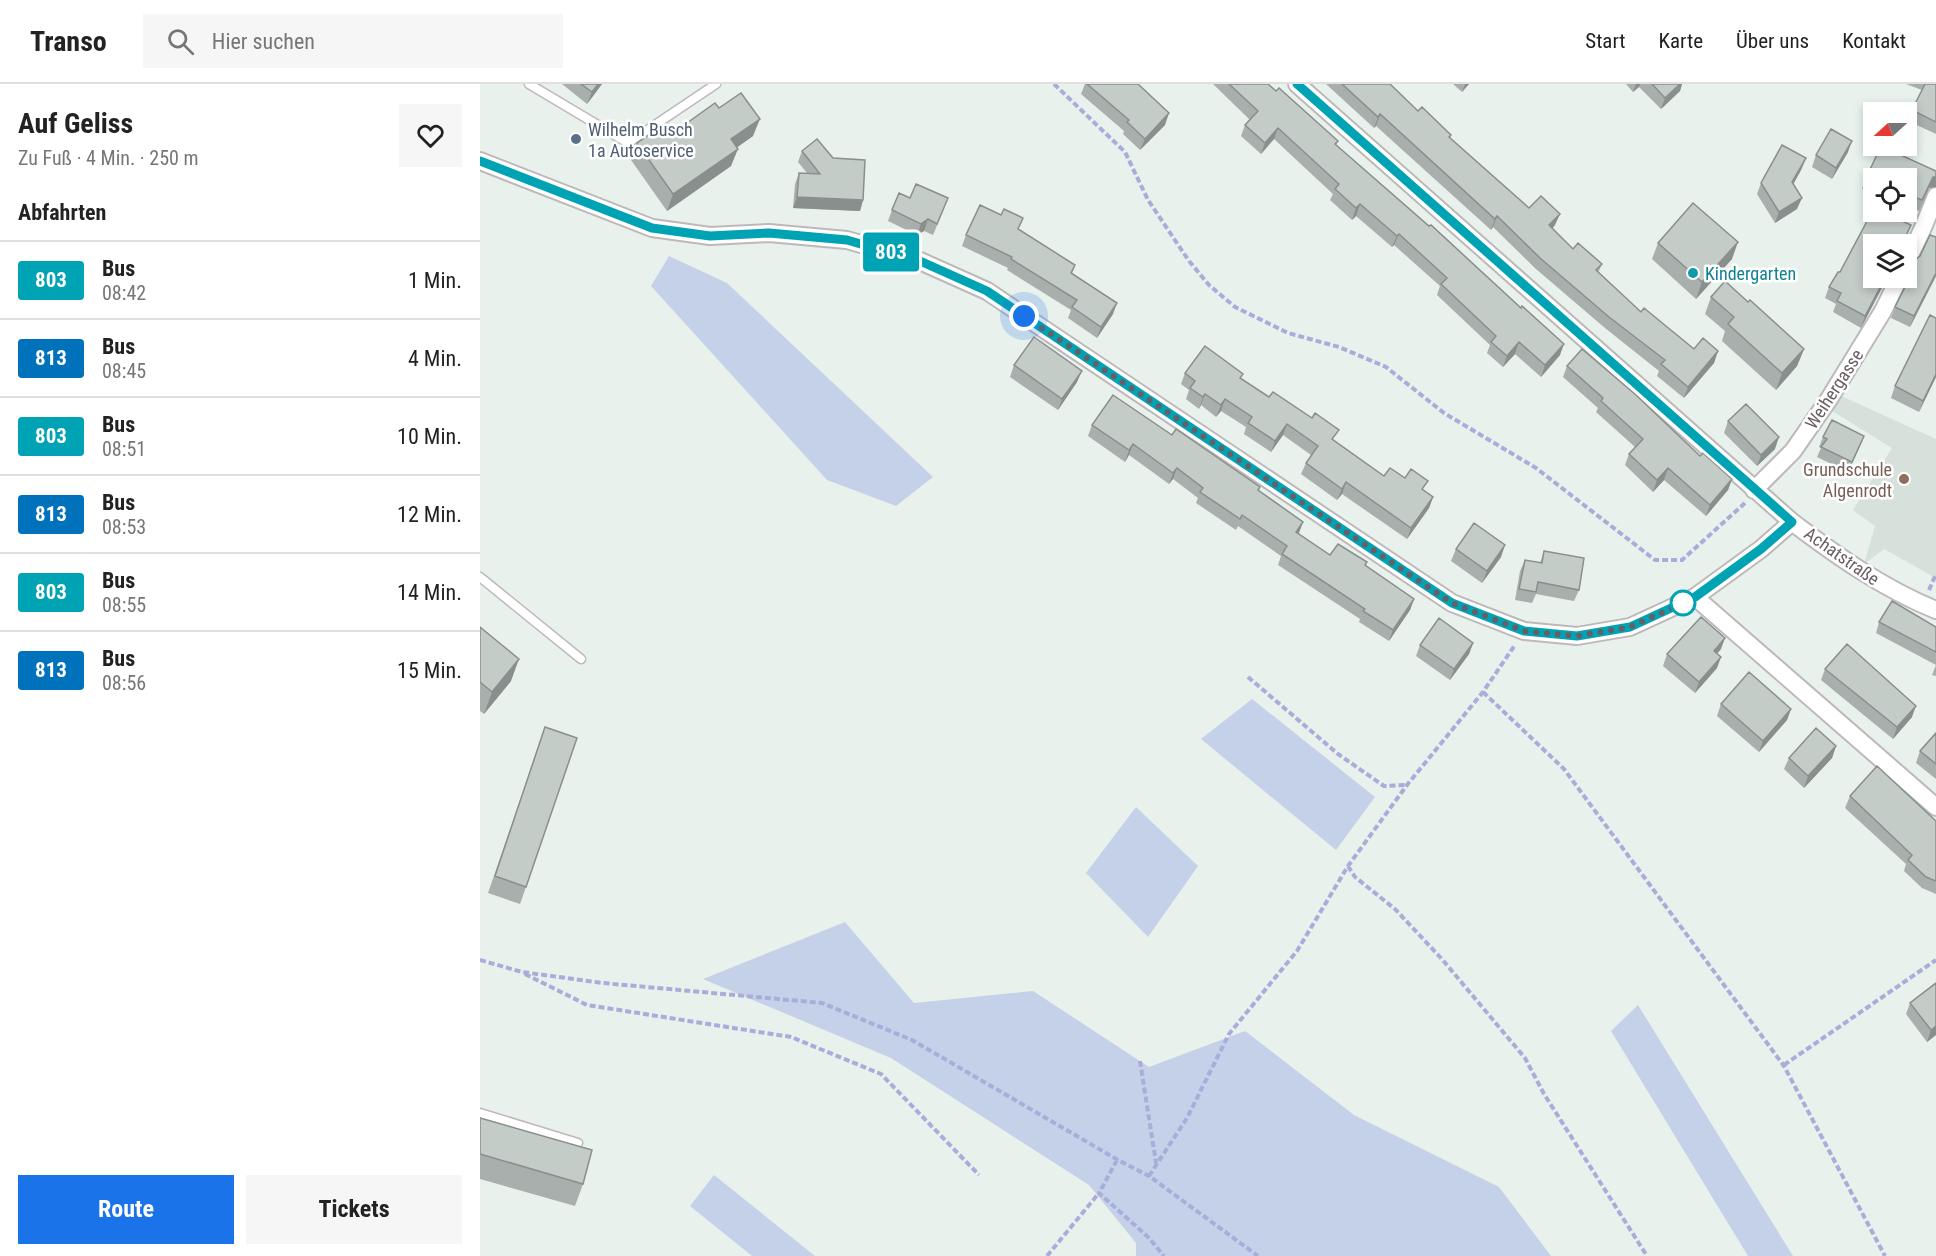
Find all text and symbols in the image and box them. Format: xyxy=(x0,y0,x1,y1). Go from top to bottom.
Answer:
search box xyxy=(143,14,563,68)
text: Transo xyxy=(30,25,107,58)
icon: search xyxy=(164,25,197,58)
text: Hier suchen xyxy=(212,29,315,54)
text: Start xyxy=(1585,29,1626,53)
text: Karte xyxy=(1659,29,1703,53)
text: Über uns xyxy=(1736,29,1809,53)
text: Kontakt xyxy=(1842,29,1906,53)
north arrow xyxy=(1863,102,1917,156)
map controls xyxy=(1863,102,1917,288)
button: heart xyxy=(399,104,462,167)
text: Auf Geliss xyxy=(18,107,133,140)
place label: Wilhelm Busch 1a Autoservice xyxy=(588,119,694,161)
marker: Wilhelm Busch 1a Autoservice xyxy=(569,132,583,146)
text: Zu Fuß · 4 Min. · 250 m xyxy=(18,146,199,170)
button: locate xyxy=(1863,168,1917,222)
text: Abfahrten xyxy=(18,200,106,225)
line badge: 803 xyxy=(856,232,926,272)
button: layers xyxy=(1863,234,1917,288)
text: 803 xyxy=(875,240,907,264)
text: Bus xyxy=(102,256,135,281)
place label: Kindergarten xyxy=(1705,263,1796,284)
marker: Kindergarten xyxy=(1686,266,1700,280)
text: 803 xyxy=(35,268,67,292)
text: 1 Min. xyxy=(408,268,462,293)
text: 08:42 xyxy=(102,281,146,305)
your location xyxy=(1009,301,1039,331)
text: Bus xyxy=(102,334,135,359)
street label: Weihergasse xyxy=(1800,345,1868,433)
text: 813 xyxy=(35,346,67,370)
text: 4 Min. xyxy=(408,346,462,371)
text: 08:45 xyxy=(102,359,146,383)
text: Bus xyxy=(102,412,135,437)
text: 803 xyxy=(35,424,67,448)
text: 10 Min. xyxy=(397,424,462,449)
text: 08:51 xyxy=(102,437,146,461)
place label: Grundschule Algenrodt xyxy=(1803,459,1892,501)
marker: Grundschule Algenrodt xyxy=(1897,472,1911,486)
text: Bus xyxy=(102,490,135,515)
text: 813 xyxy=(35,502,67,526)
text: 12 Min. xyxy=(397,502,462,527)
text: 08:53 xyxy=(102,515,146,539)
street label: Achatstraße xyxy=(1801,523,1883,589)
text: Bus xyxy=(102,568,135,593)
text: 803 xyxy=(35,580,67,604)
text: 14 Min. xyxy=(397,580,462,605)
unlabelled marker xyxy=(1670,590,1696,616)
text: 08:55 xyxy=(102,593,146,617)
text: Bus xyxy=(102,646,135,671)
text: 813 xyxy=(35,658,67,682)
text: 15 Min. xyxy=(397,658,462,683)
text: 08:56 xyxy=(102,671,146,695)
button: Route xyxy=(18,1175,234,1244)
button: Tickets xyxy=(246,1175,462,1244)

